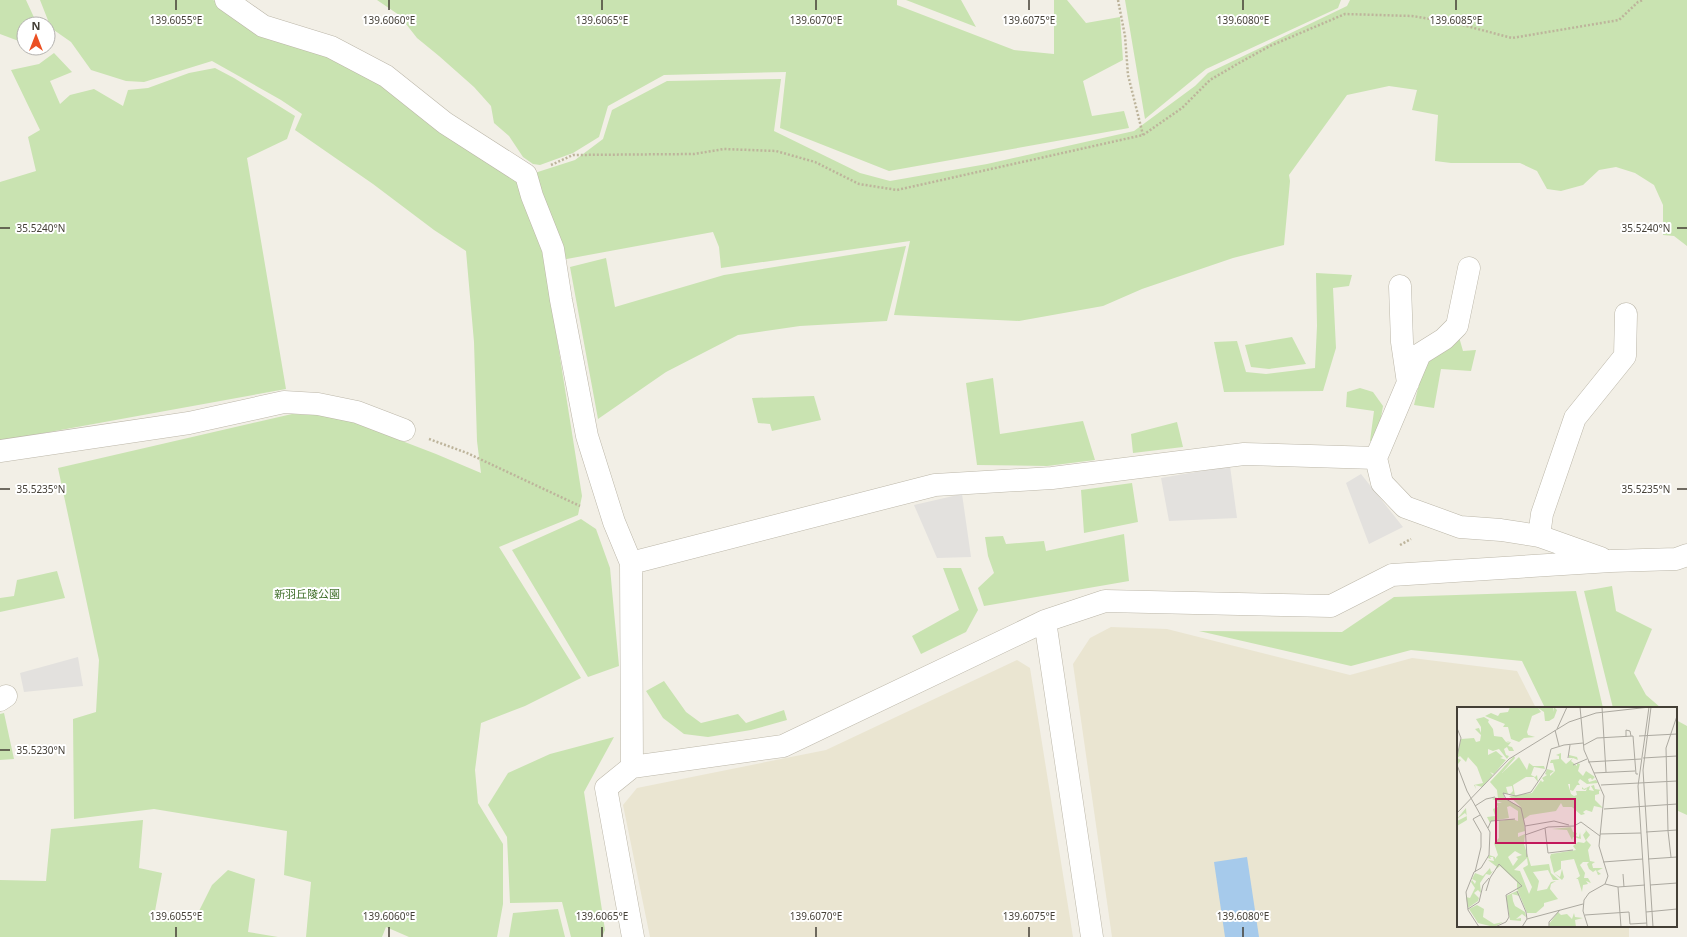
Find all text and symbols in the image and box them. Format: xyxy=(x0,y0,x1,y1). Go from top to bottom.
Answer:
text: 139.6055°E xyxy=(150,13,202,27)
text: 139.6060°E xyxy=(363,13,415,27)
text: 139.6065°E xyxy=(576,13,628,27)
text: 139.6070°E xyxy=(790,13,842,27)
text: 139.6075°E xyxy=(1003,13,1055,27)
text: 139.6080°E xyxy=(1217,13,1269,27)
text: 139.6085°E xyxy=(1430,13,1482,27)
north arrow xyxy=(16,16,56,56)
text: N xyxy=(32,18,40,33)
text: 35.5240°N xyxy=(17,221,65,235)
text: 35.5240°N xyxy=(1622,221,1670,235)
text: 35.5235°N xyxy=(17,482,65,496)
text: 35.5235°N xyxy=(1622,482,1670,496)
park label: 新羽丘陵公園 xyxy=(274,586,340,601)
inset map xyxy=(1457,707,1677,927)
text: 35.5230°N xyxy=(17,743,65,757)
text: 139.6055°E xyxy=(150,909,202,923)
text: 139.6060°E xyxy=(363,909,415,923)
text: 139.6065°E xyxy=(576,909,628,923)
text: 139.6070°E xyxy=(790,909,842,923)
text: 139.6075°E xyxy=(1003,909,1055,923)
text: 139.6080°E xyxy=(1217,909,1269,923)

